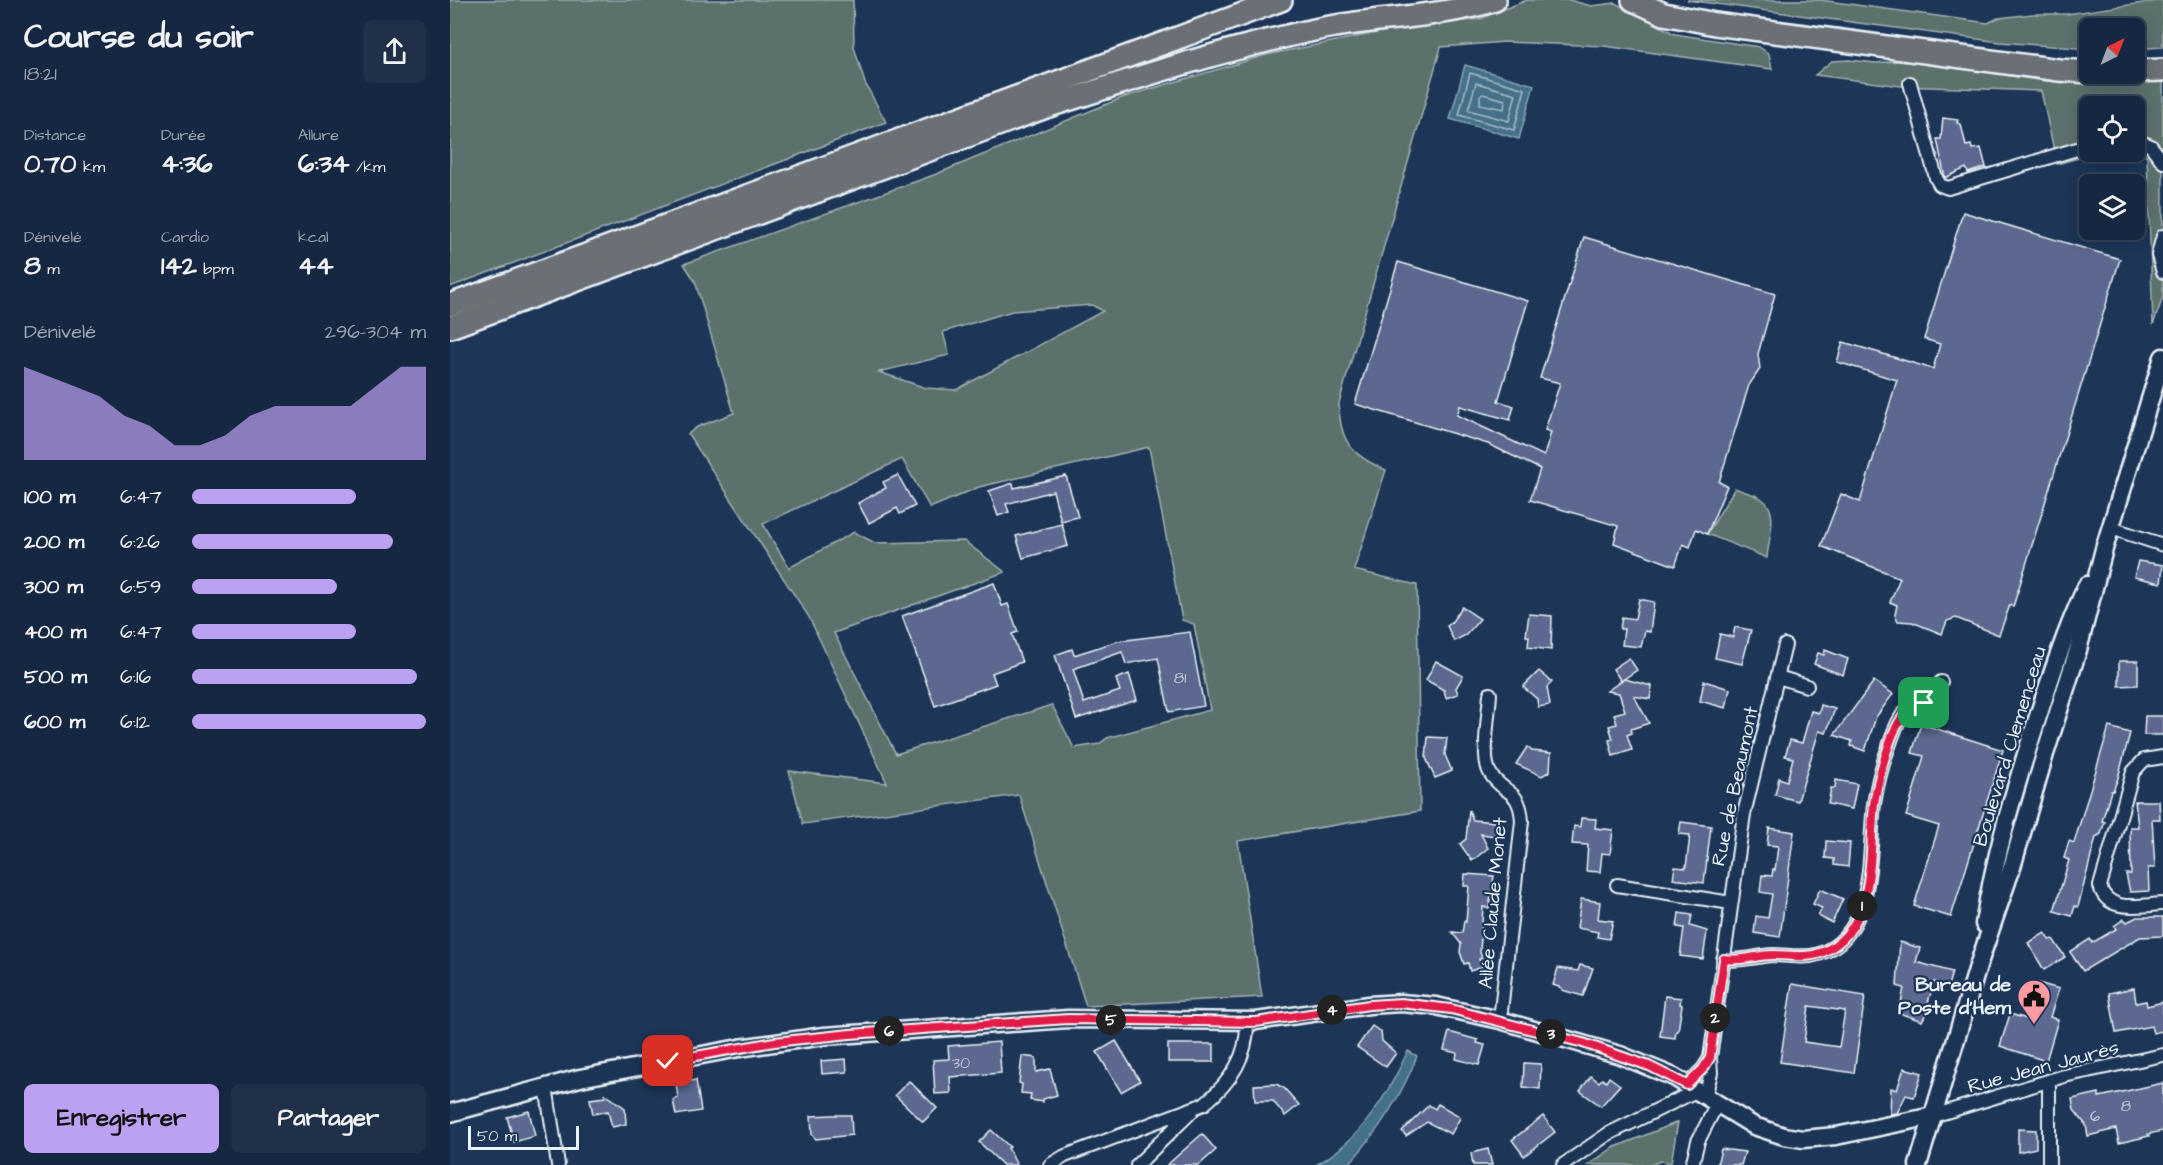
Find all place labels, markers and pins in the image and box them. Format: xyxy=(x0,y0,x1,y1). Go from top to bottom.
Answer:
pin xyxy=(1898,677,1949,728)
pin: 1 xyxy=(1847,891,1877,921)
place label: Bureau de Poste d'Hem xyxy=(1898,971,2011,1022)
public building icon: Bureau de Poste d'Hem xyxy=(2016,978,2052,1025)
pin: 4 xyxy=(1317,995,1347,1025)
pin: 2 xyxy=(1700,1003,1730,1033)
pin: 5 xyxy=(1096,1005,1126,1035)
pin: 6 xyxy=(874,1016,904,1046)
pin: 3 xyxy=(1536,1019,1566,1049)
pin xyxy=(642,1035,693,1086)

